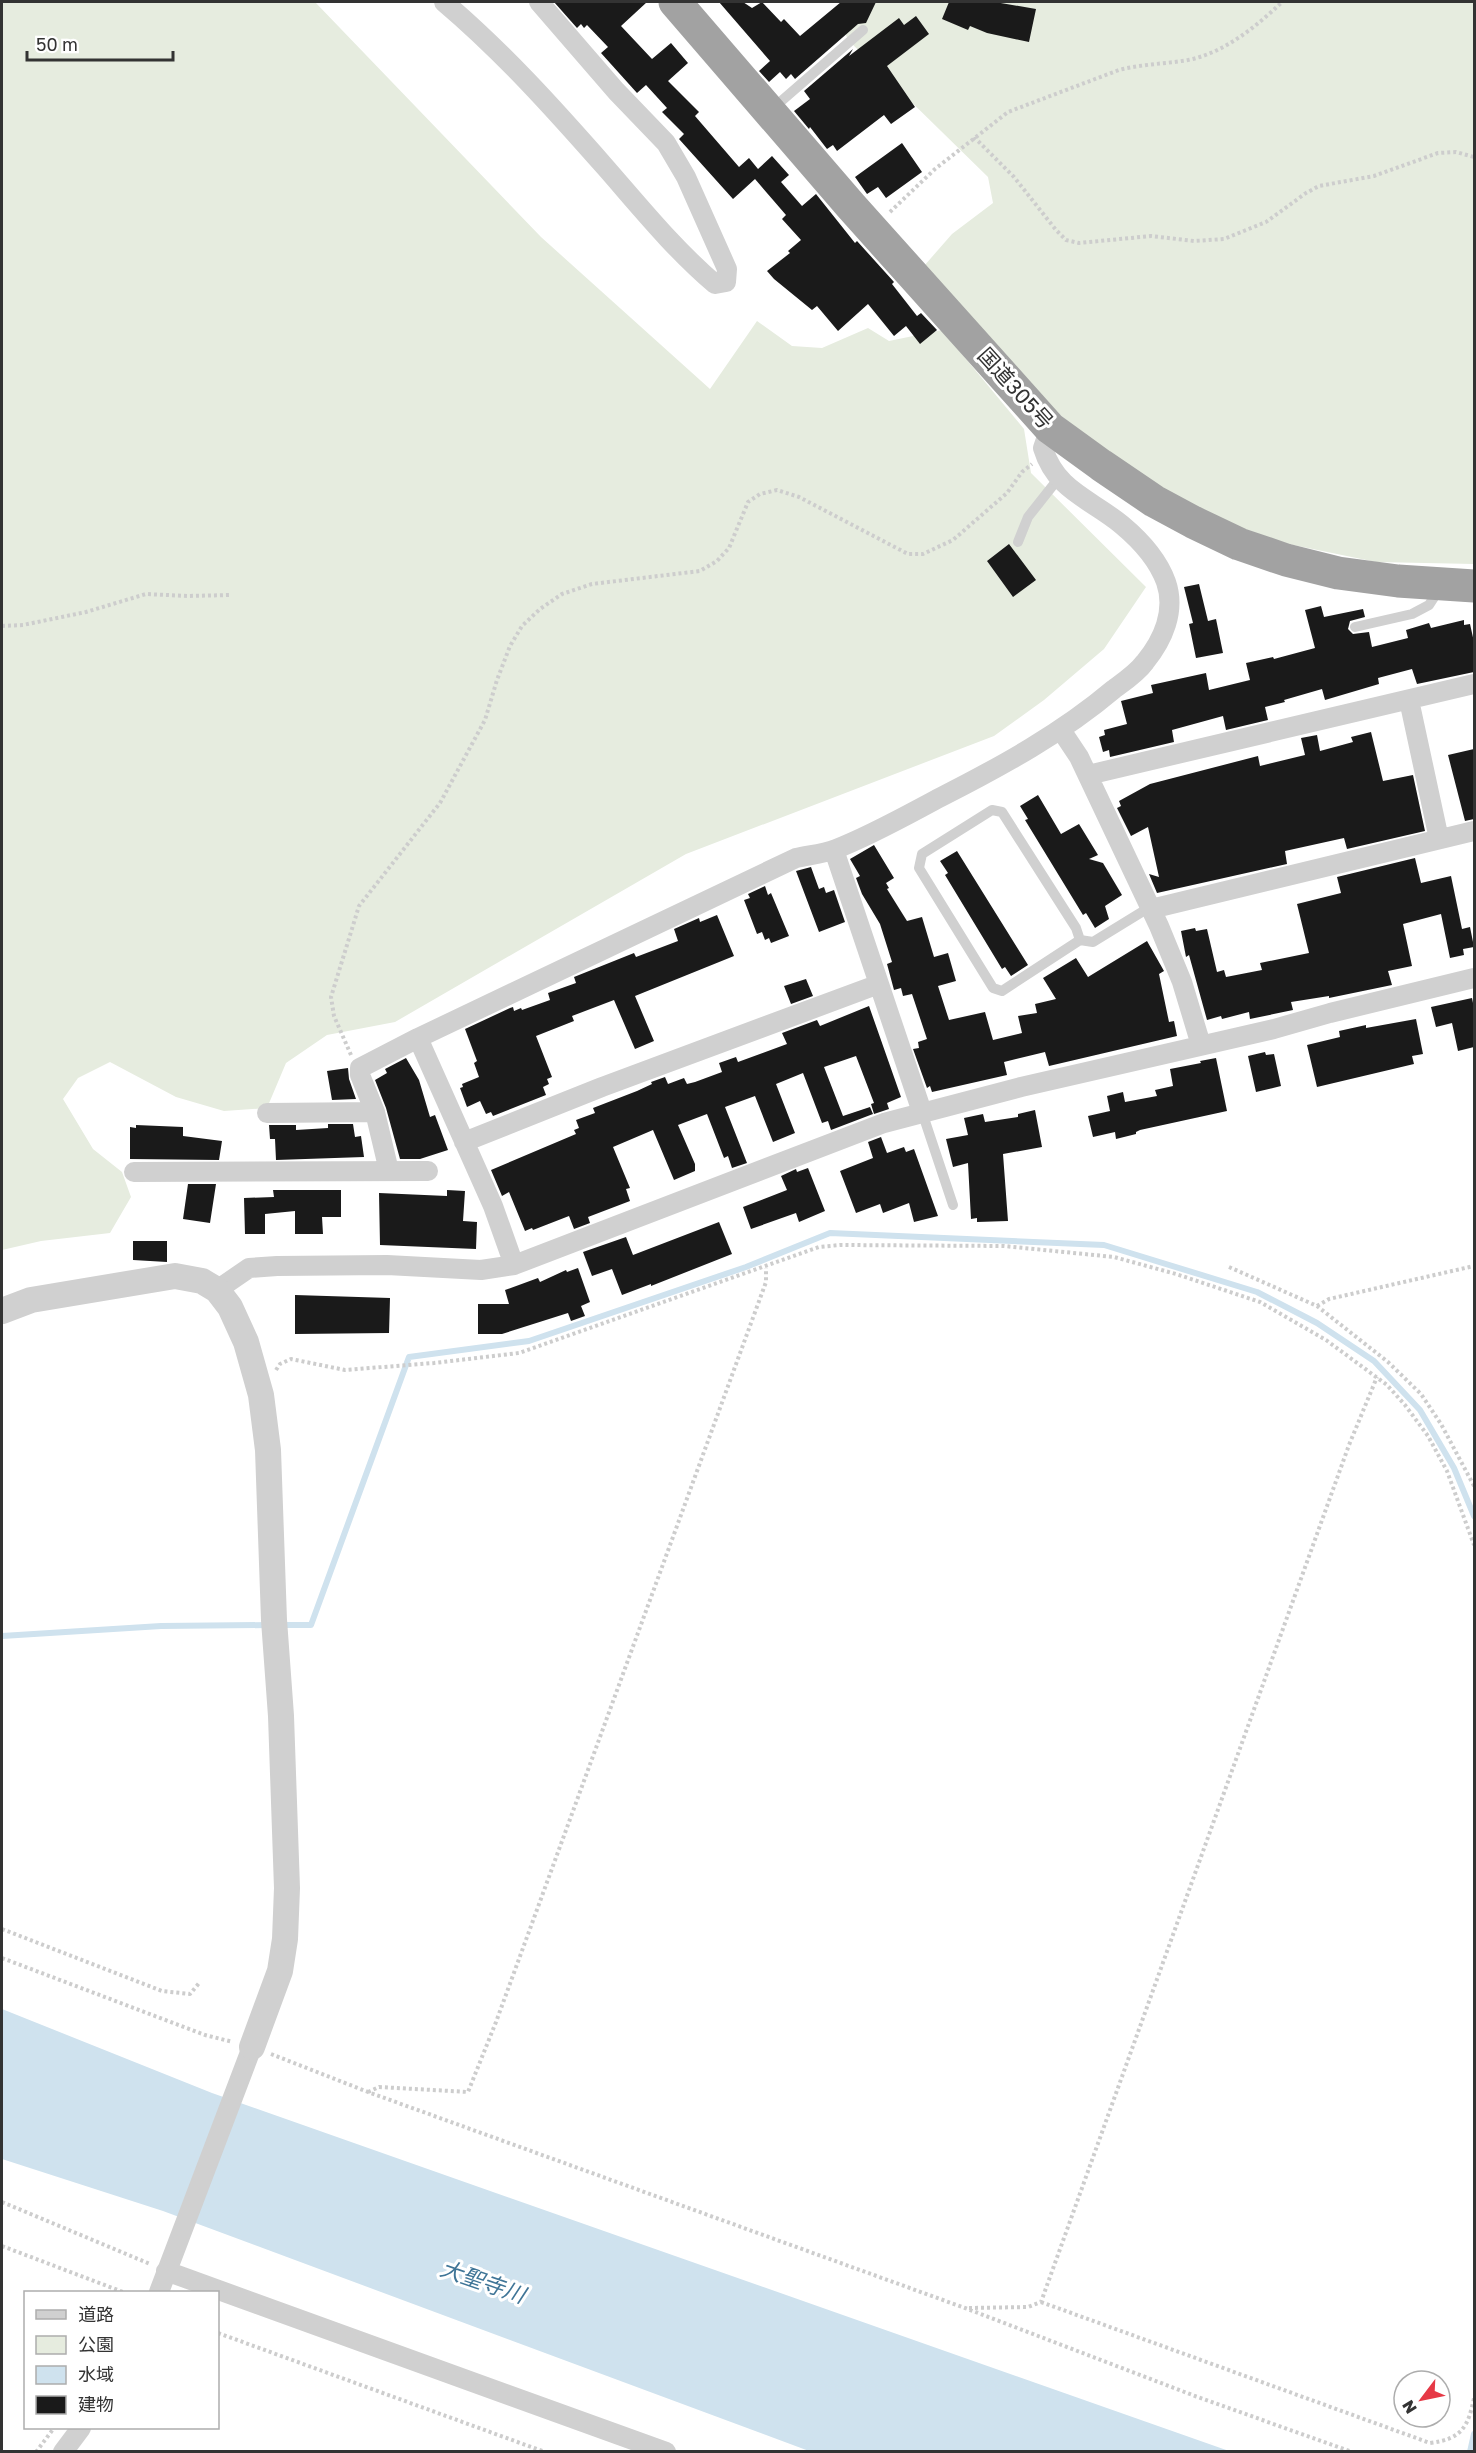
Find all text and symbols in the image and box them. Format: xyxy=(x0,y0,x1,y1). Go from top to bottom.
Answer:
scale bar xyxy=(27,24,172,62)
text: 50 m xyxy=(36,33,78,55)
street label: 国道305号 xyxy=(973,342,1059,434)
water label: 大聖寺川 xyxy=(437,2254,531,2309)
legend xyxy=(24,2291,219,2429)
text: 道路 xyxy=(78,2303,114,2325)
text: 公園 xyxy=(78,2333,114,2355)
text: 水域 xyxy=(78,2363,114,2385)
north arrow xyxy=(1392,2369,1452,2429)
text: 建物 xyxy=(78,2393,114,2415)
text: N xyxy=(1398,2396,1421,2417)

